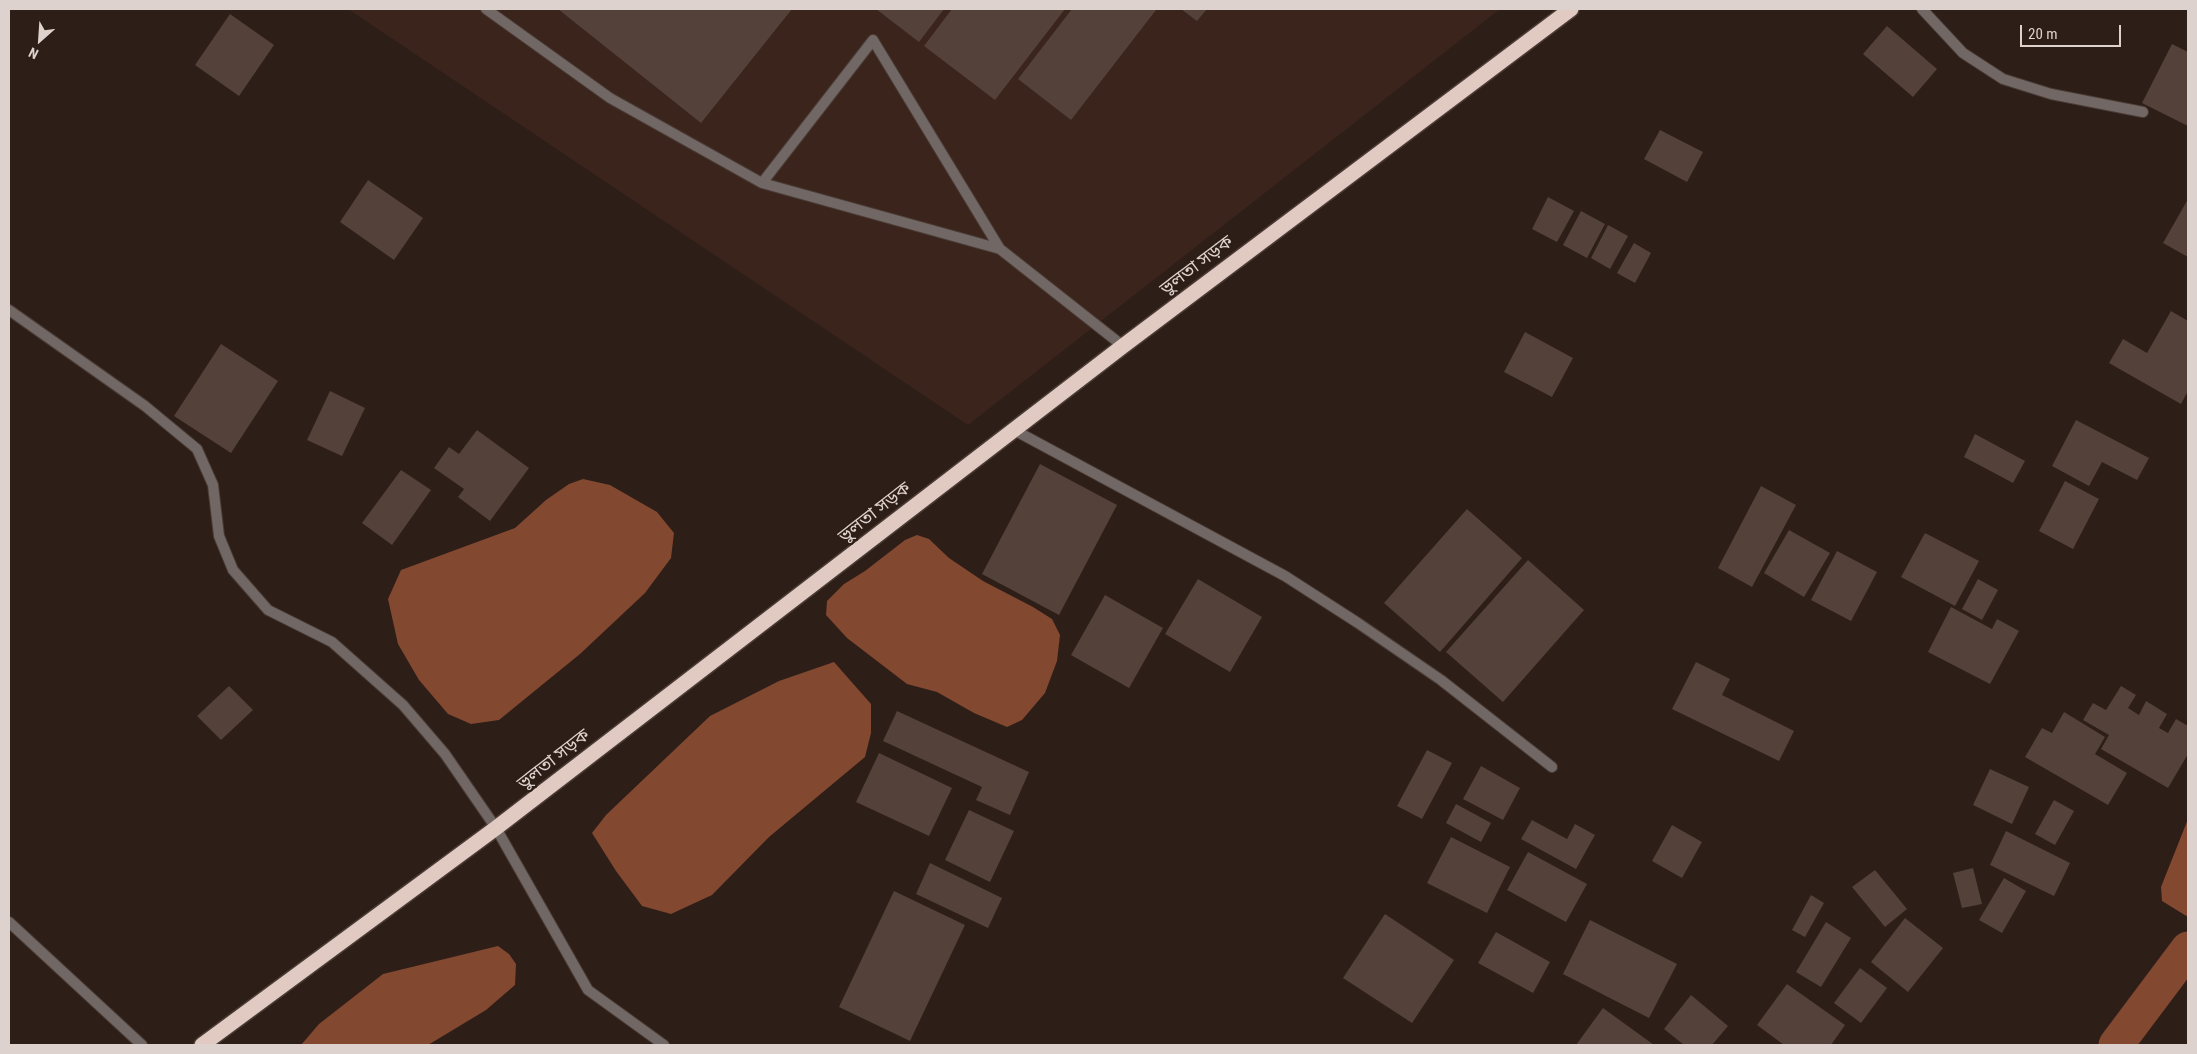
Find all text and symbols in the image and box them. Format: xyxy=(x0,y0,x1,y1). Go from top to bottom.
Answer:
north arrow xyxy=(15,15,65,65)
scale bar xyxy=(2022,15,2123,47)
text: 20 m xyxy=(2028,25,2058,43)
text: N xyxy=(26,44,41,63)
street label: ভুলতা সড়ক xyxy=(1156,232,1238,300)
street label: ভুলতা সড়ক xyxy=(834,478,916,548)
street label: ভুলতা সড়ক xyxy=(513,725,595,795)

